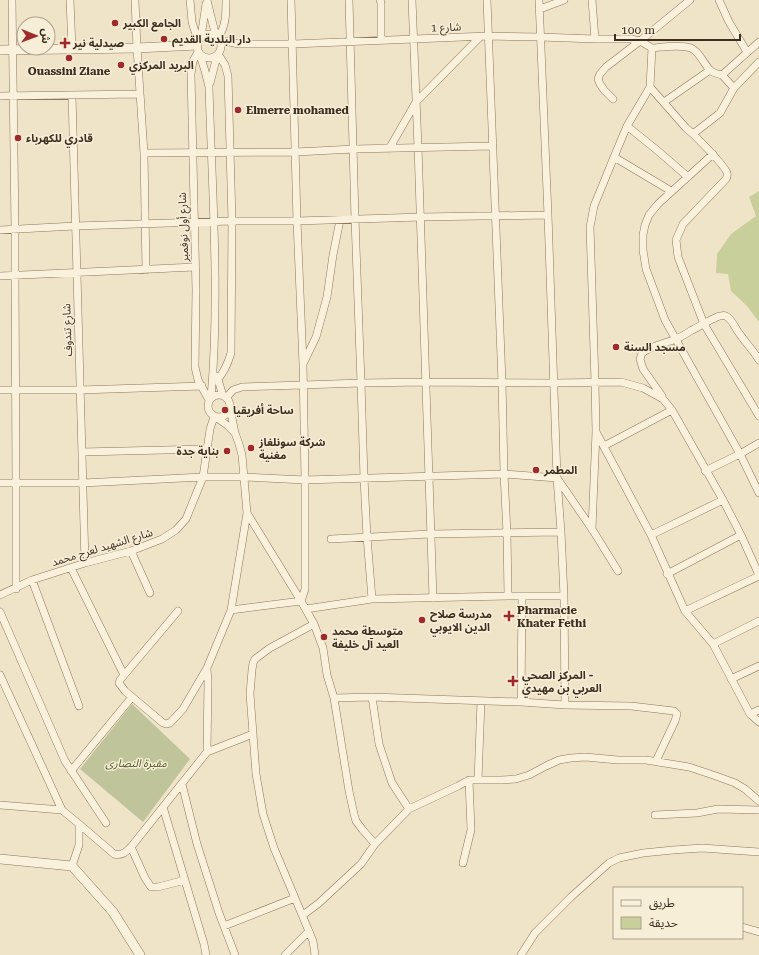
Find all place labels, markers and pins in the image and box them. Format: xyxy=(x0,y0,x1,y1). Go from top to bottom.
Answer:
place label: الجامع الكبير xyxy=(122,17,181,32)
marker: الجامع الكبير xyxy=(110,18,120,28)
place label: دار البلدية القديم xyxy=(172,33,251,48)
marker: دار البلدية القديم xyxy=(159,34,169,44)
place label: صيدلية نير xyxy=(72,37,124,50)
marker: صيدلية نير xyxy=(60,38,70,48)
marker: Ouassini Ziane xyxy=(64,53,74,63)
place label: البريد المركزي xyxy=(129,59,194,75)
marker: البريد المركزي xyxy=(116,60,126,70)
place label: Ouassini Ziane xyxy=(28,65,111,78)
place label: Elmerre mohamed xyxy=(246,104,350,117)
marker: Elmerre mohamed xyxy=(233,105,243,115)
place label: قادري للكهرباء xyxy=(26,132,93,148)
marker: قادري للكهرباء xyxy=(13,133,23,143)
place label: مسجد السنة xyxy=(624,341,686,354)
marker: مسجد السنة xyxy=(611,342,621,352)
place label: ساحة أفريقيا xyxy=(233,403,294,417)
marker: ساحة أفريقيا xyxy=(220,405,230,415)
place label: شركة سونلغاز مغنية xyxy=(258,436,325,462)
marker: شركة سونلغاز مغنية xyxy=(246,443,256,453)
place label: بناية جدة xyxy=(177,445,219,458)
marker: بناية جدة xyxy=(222,446,232,456)
place label: المطمر xyxy=(543,464,577,477)
marker: المطمر xyxy=(531,465,541,475)
place label: Pharmacie Khater Fethi xyxy=(517,604,586,630)
place label: مدرسة صلاح الدين الايوبي xyxy=(430,608,492,637)
marker: Pharmacie Khater Fethi xyxy=(504,611,514,621)
marker: مدرسة صلاح الدين الايوبي xyxy=(417,615,427,625)
place label: متوسطة محمد العيد آل خليفة xyxy=(332,625,403,651)
marker: متوسطة محمد العيد آل خليفة xyxy=(319,632,329,642)
place label: المركز الصحي - العربي بن مهيدي xyxy=(522,669,602,698)
marker: المركز الصحي - العربي بن مهيدي xyxy=(507,675,519,687)

